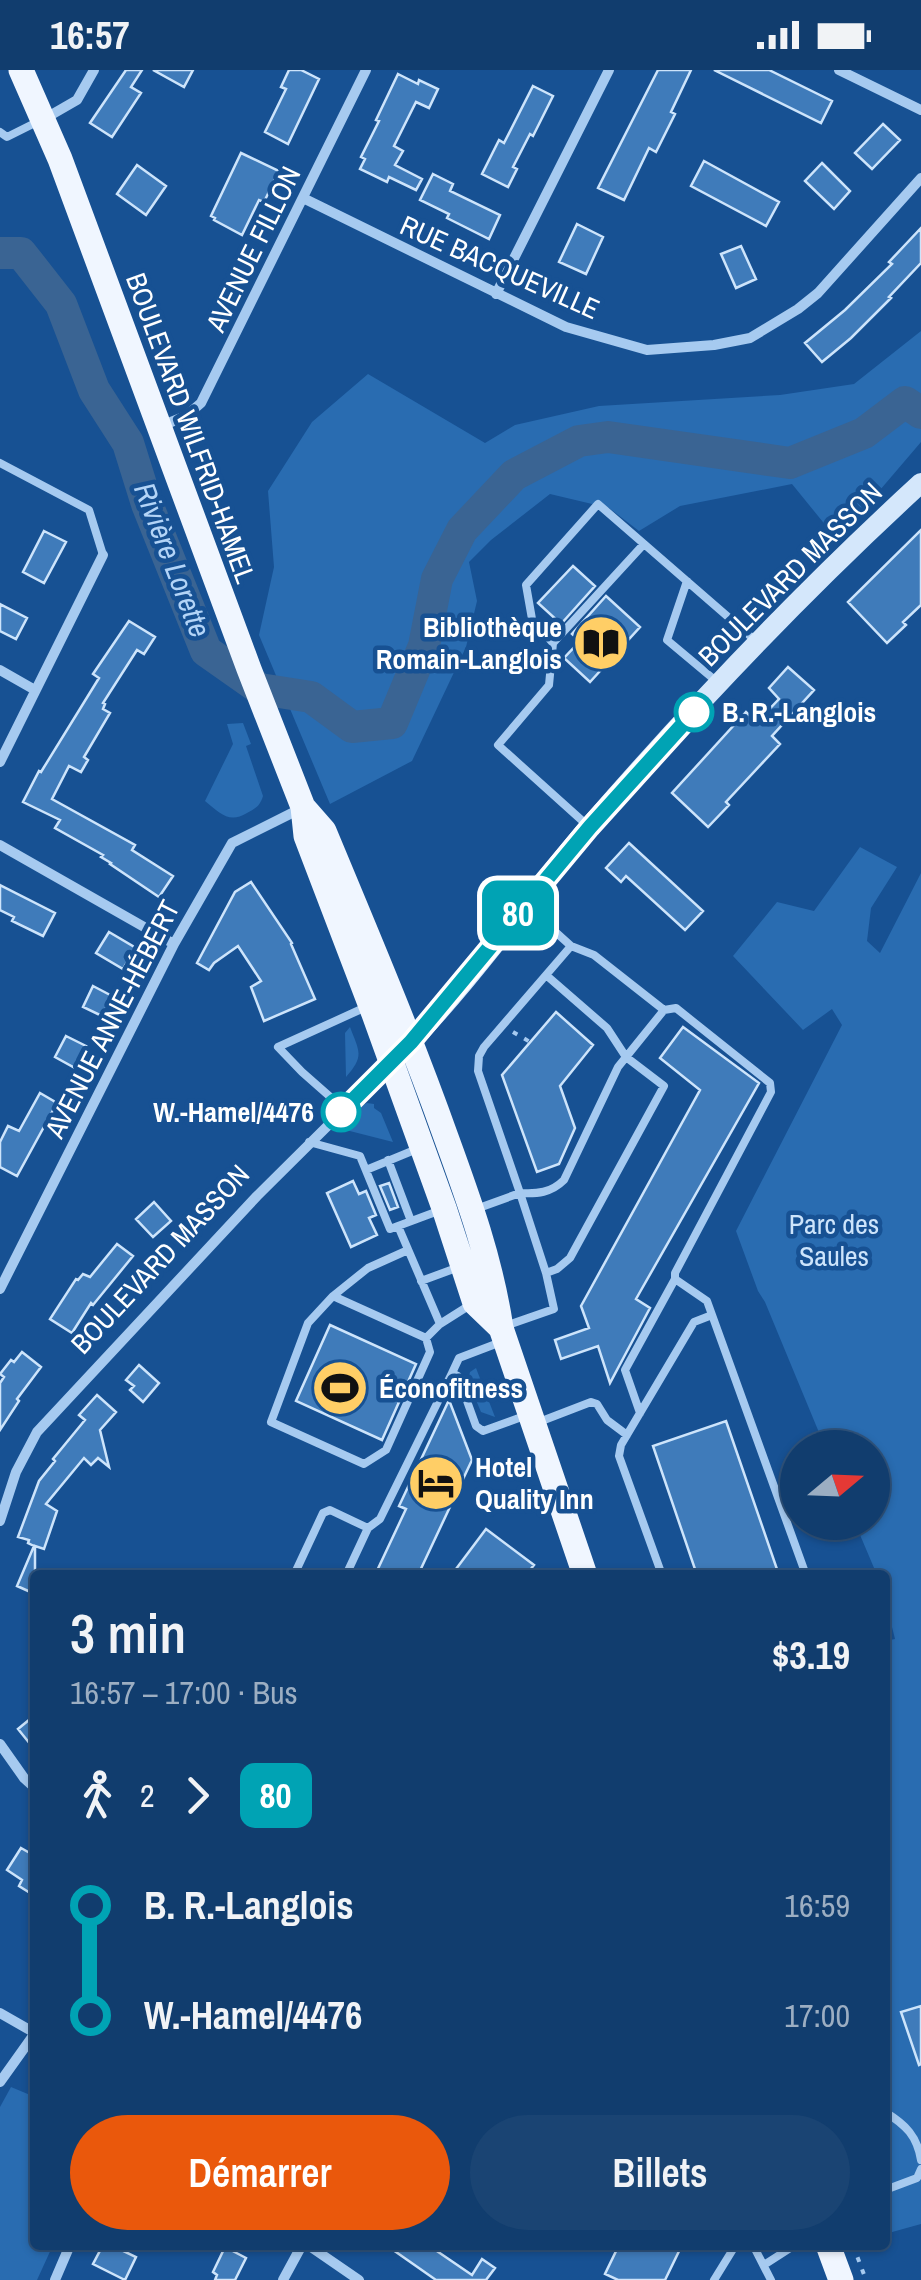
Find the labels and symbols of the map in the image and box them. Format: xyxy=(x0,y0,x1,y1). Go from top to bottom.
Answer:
street label: AVENUE FILLON xyxy=(196,160,309,339)
street label: RUE BACQUEVILLE xyxy=(394,206,606,328)
street label: BOULEVARD WILFRID-HAMEL xyxy=(117,268,265,589)
street label: BOULEVARD MASSON xyxy=(690,474,890,674)
water label: Rivière Lorette xyxy=(125,477,221,643)
place label: Bibliothèque Romain-Langlois xyxy=(376,608,562,678)
library icon: Bibliothèque Romain-Langlois xyxy=(571,613,631,673)
marker: B. R.-Langlois xyxy=(675,693,713,731)
place label: B. R.-Langlois xyxy=(722,693,876,731)
line badge: 80 xyxy=(473,880,563,946)
street label: AVENUE ANNE-HÉBERT xyxy=(35,894,188,1145)
place label: W.-Hamel/4476 xyxy=(153,1093,314,1131)
marker: W.-Hamel/4476 xyxy=(322,1093,360,1131)
street label: BOULEVARD MASSON xyxy=(62,1156,258,1362)
park label: Parc des Saules xyxy=(789,1205,879,1275)
sports icon: Éconofitness xyxy=(310,1358,370,1418)
place label: Éconofitness xyxy=(379,1369,523,1407)
north arrow xyxy=(780,1430,890,1540)
place label: Hotel Quality Inn xyxy=(475,1448,594,1518)
hotel icon: Hotel Quality Inn xyxy=(406,1453,466,1513)

